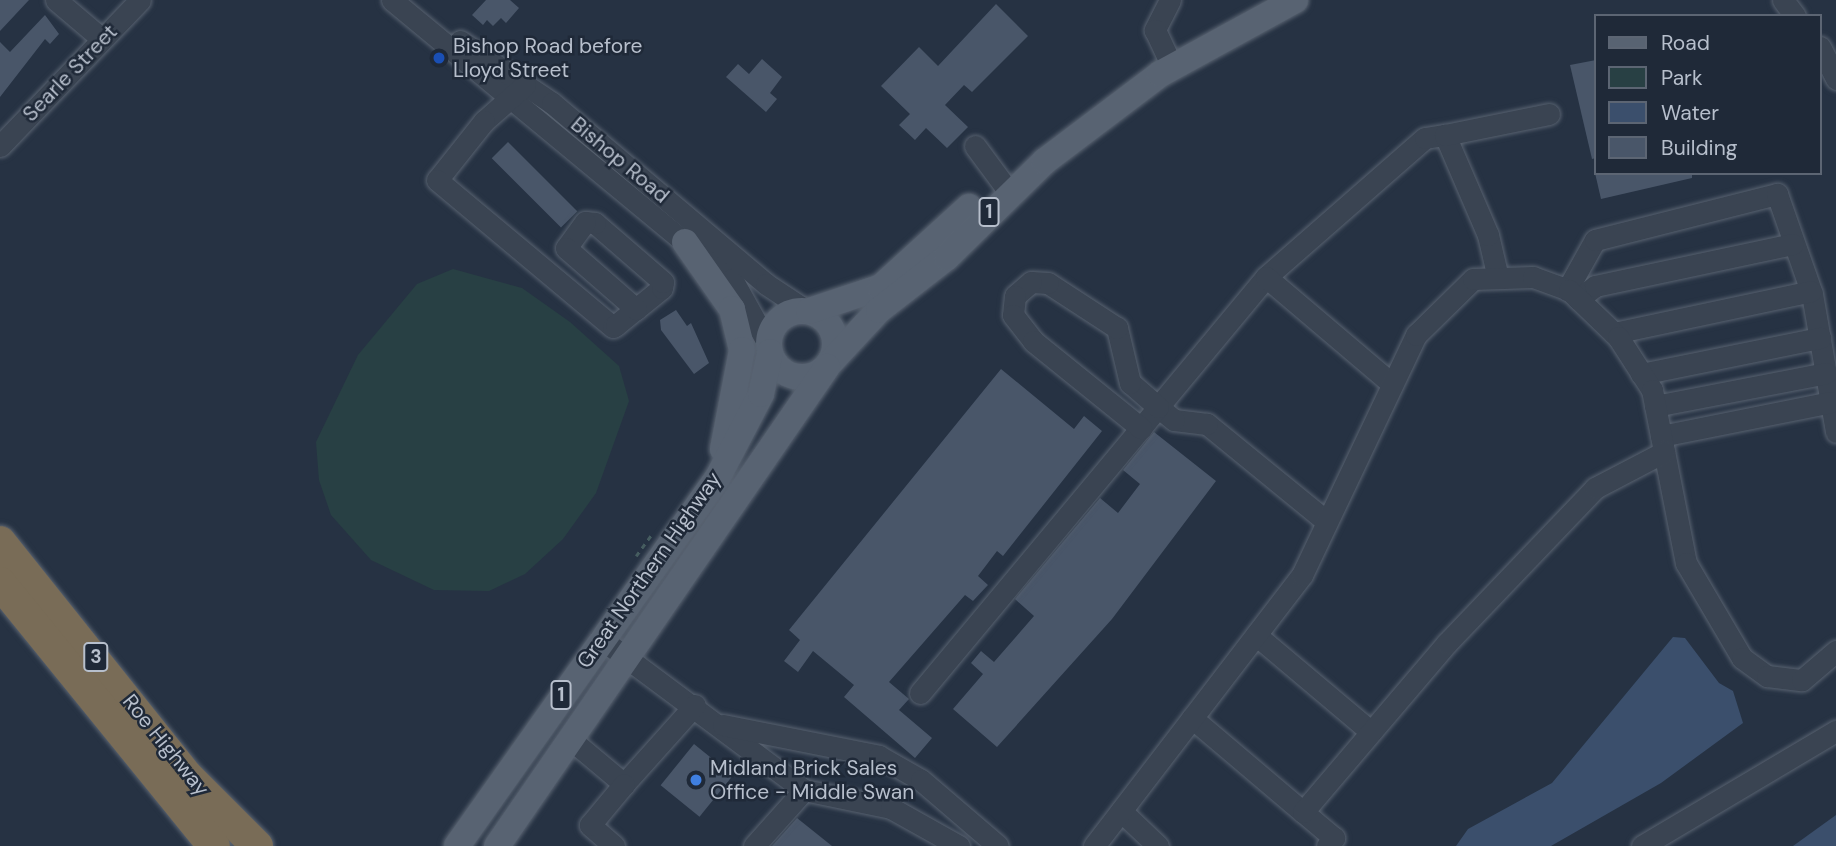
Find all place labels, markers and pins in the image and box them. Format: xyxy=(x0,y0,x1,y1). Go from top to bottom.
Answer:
place label: Bishop Road before Lloyd Street xyxy=(453,33,643,83)
marker: Bishop Road before Lloyd Street xyxy=(431,50,447,66)
place label: Midland Brick Sales Office - Middle Swan xyxy=(710,755,914,805)
marker: Midland Brick Sales Office - Middle Swan xyxy=(688,772,704,788)

